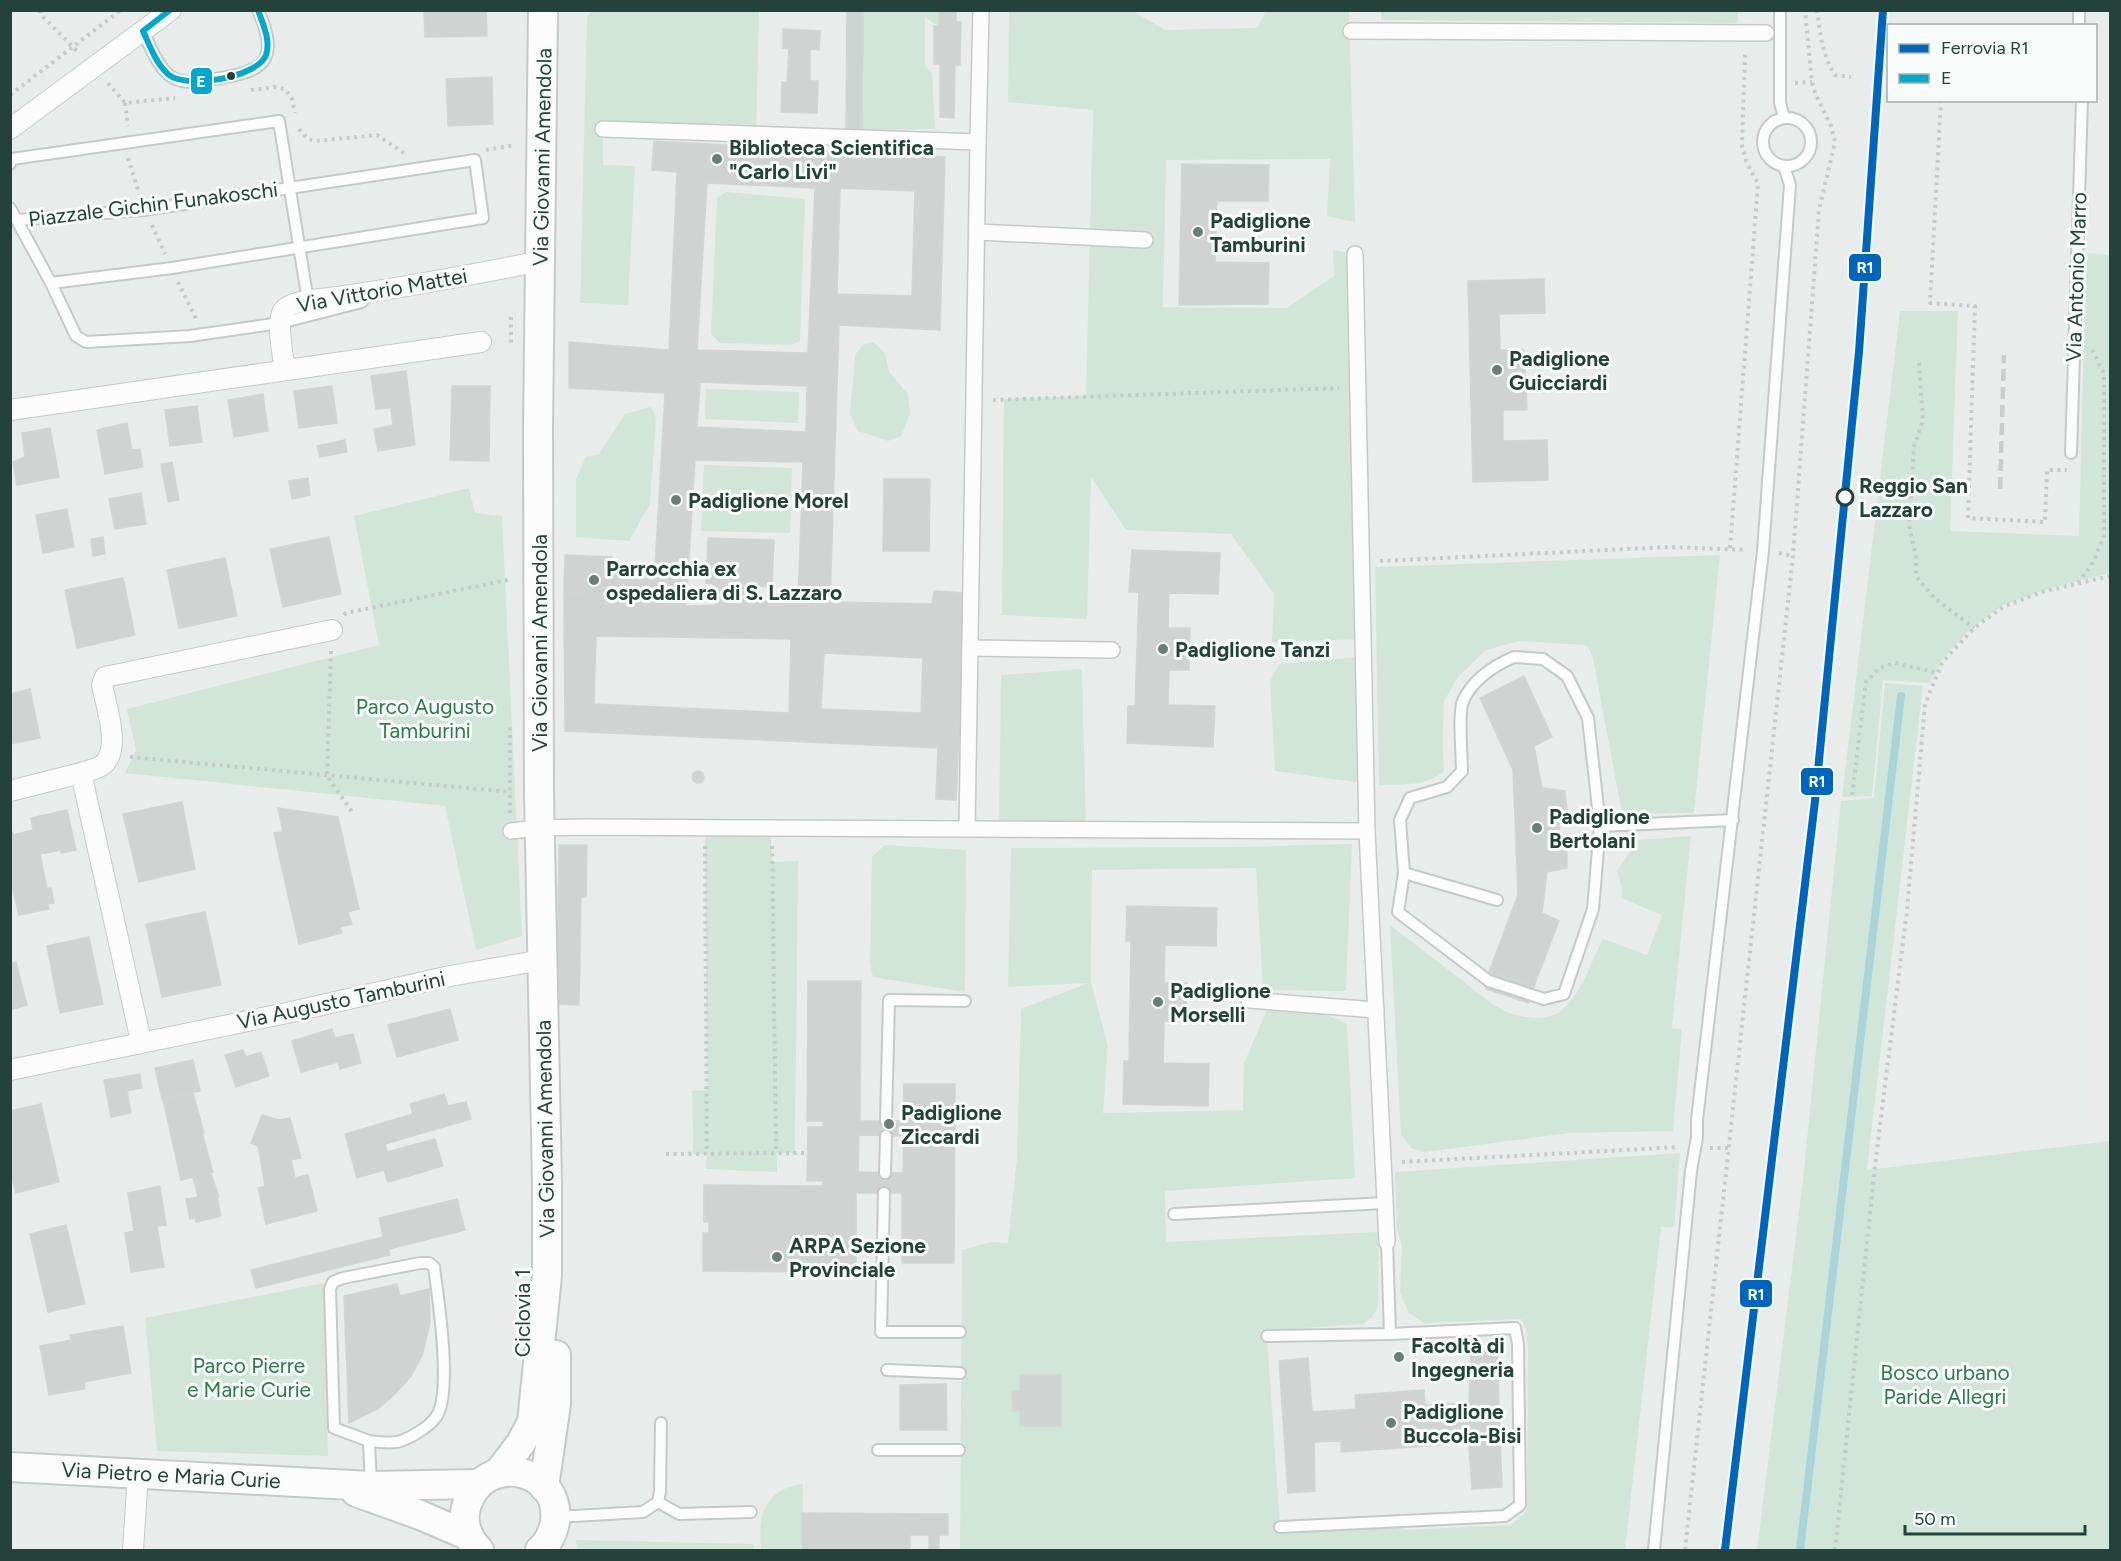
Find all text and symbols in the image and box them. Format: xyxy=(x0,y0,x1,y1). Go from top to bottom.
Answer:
legend xyxy=(1887,24,2097,102)
text: Ferrovia R1 xyxy=(1941,37,2029,59)
street label: Via Giovanni Amendola xyxy=(528,48,556,266)
line badge: E xyxy=(190,67,213,95)
text: E xyxy=(1941,67,1952,89)
unlabelled marker xyxy=(225,70,237,82)
text: E xyxy=(196,72,206,91)
place label: Biblioteca Scientifica "Carlo Livi" xyxy=(729,135,934,184)
marker: Biblioteca Scientifica "Carlo Livi" xyxy=(710,152,724,166)
street label: Piazzale Gichin Funakoschi xyxy=(27,176,279,232)
street label: Via Antonio Marro xyxy=(2061,192,2091,362)
place label: Padiglione Tamburini xyxy=(1210,208,1311,257)
marker: Padiglione Tamburini xyxy=(1191,225,1205,239)
line badge: R1 xyxy=(1848,253,1882,282)
text: R1 xyxy=(1856,258,1874,277)
street label: Via Vittorio Mattei xyxy=(295,263,469,317)
place label: Padiglione Guicciardi xyxy=(1509,346,1610,395)
marker: Padiglione Guicciardi xyxy=(1490,363,1504,377)
place label: Reggio San Lazzaro xyxy=(1859,473,1968,522)
place label: Padiglione Morel xyxy=(688,488,849,513)
marker: Reggio San Lazzaro xyxy=(1836,488,1854,506)
marker: Padiglione Morel xyxy=(669,493,683,507)
street label: Via Giovanni Amendola xyxy=(527,534,552,752)
place label: Parrocchia ex ospedaliera di S. Lazzaro xyxy=(606,556,842,605)
marker: Parrocchia ex ospedaliera di S. Lazzaro xyxy=(587,573,601,587)
place label: Padiglione Tanzi xyxy=(1175,637,1330,662)
marker: Padiglione Tanzi xyxy=(1156,642,1170,656)
park label: Parco Augusto Tamburini xyxy=(356,694,494,743)
line badge: R1 xyxy=(1800,767,1834,796)
text: R1 xyxy=(1808,772,1826,791)
place label: Padiglione Bertolani xyxy=(1549,804,1650,853)
marker: Padiglione Bertolani xyxy=(1530,821,1544,835)
street label: Via Augusto Tamburini xyxy=(235,966,447,1034)
place label: Padiglione Morselli xyxy=(1170,978,1271,1027)
marker: Padiglione Morselli xyxy=(1151,995,1165,1009)
street label: Via Giovanni Amendola xyxy=(531,1020,559,1238)
place label: Padiglione Ziccardi xyxy=(901,1100,1002,1149)
marker: Padiglione Ziccardi xyxy=(882,1117,896,1131)
place label: ARPA Sezione Provinciale xyxy=(789,1233,926,1282)
marker: ARPA Sezione Provinciale xyxy=(770,1250,784,1264)
street label: Ciclovia 1 xyxy=(510,1269,535,1357)
line badge: R1 xyxy=(1739,1279,1773,1308)
text: R1 xyxy=(1747,1285,1765,1304)
place label: Facoltà di Ingegneria xyxy=(1411,1333,1514,1382)
marker: Facoltà di Ingegneria xyxy=(1392,1350,1406,1364)
park label: Parco Pierre e Marie Curie xyxy=(187,1353,311,1402)
park label: Bosco urbano Paride Allegri xyxy=(1880,1360,2010,1409)
place label: Padiglione Buccola-Bisi xyxy=(1403,1399,1521,1448)
marker: Padiglione Buccola-Bisi xyxy=(1384,1416,1398,1430)
street label: Via Pietro e Maria Curie xyxy=(61,1457,281,1493)
scale bar xyxy=(1905,1498,2085,1536)
text: 50 m xyxy=(1914,1508,1956,1530)

